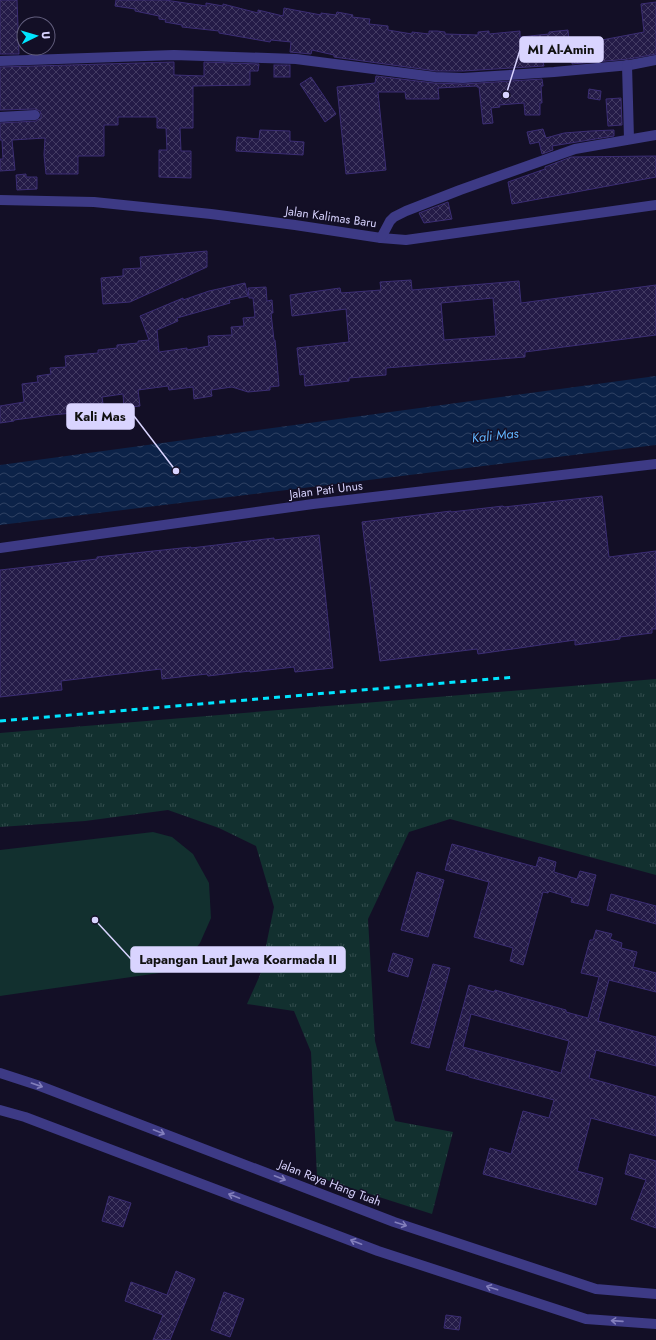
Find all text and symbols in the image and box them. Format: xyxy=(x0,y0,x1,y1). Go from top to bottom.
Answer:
north arrow xyxy=(16,16,56,56)
text: U xyxy=(38,31,54,40)
callout: MI Al-Amin xyxy=(520,37,603,62)
text: MI Al-Amin xyxy=(528,40,594,59)
street label: Jalan Kalimas Baru xyxy=(282,201,378,232)
callout: Kali Mas xyxy=(67,404,134,429)
text: Kali Mas xyxy=(74,407,126,426)
water label: Kali Mas xyxy=(471,424,520,447)
street label: Jalan Pati Unus xyxy=(286,477,364,504)
callout: Lapangan Laut Jawa Koarmada II xyxy=(131,947,345,972)
text: Lapangan Laut Jawa Koarmada II xyxy=(139,950,337,969)
one-way arrow xyxy=(31,1082,44,1089)
one-way arrow xyxy=(152,1128,164,1136)
street label: Jalan Raya Hang Tuah xyxy=(274,1154,384,1211)
one-way arrow xyxy=(274,1175,286,1183)
one-way arrow xyxy=(229,1192,241,1200)
one-way arrow xyxy=(395,1221,407,1229)
one-way arrow xyxy=(350,1238,362,1246)
one-way arrow xyxy=(486,1284,499,1291)
one-way arrow xyxy=(611,1318,624,1325)

